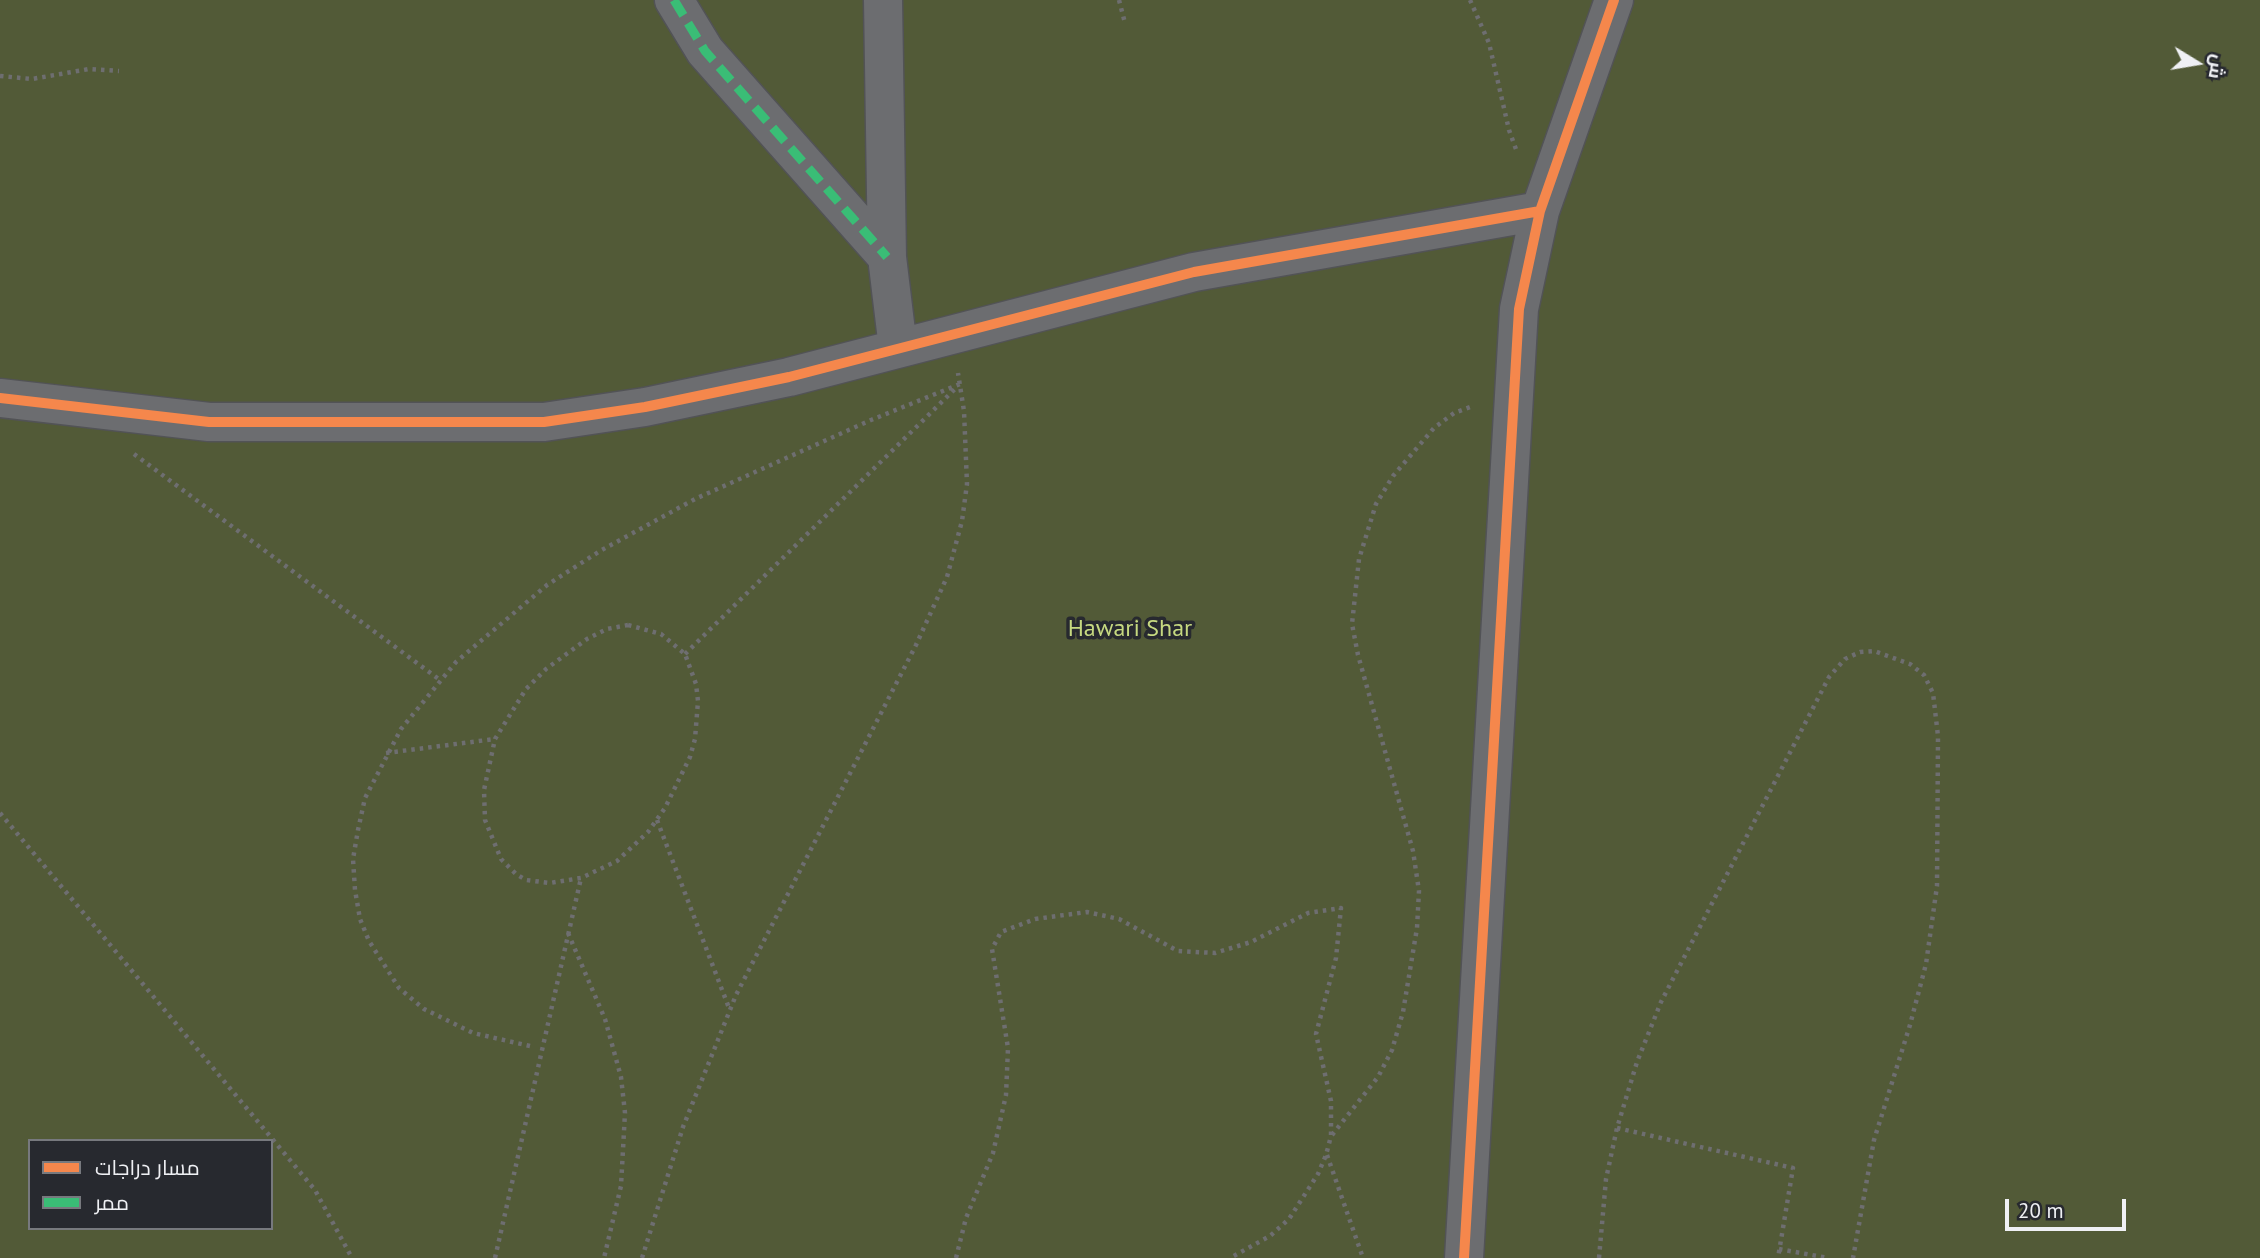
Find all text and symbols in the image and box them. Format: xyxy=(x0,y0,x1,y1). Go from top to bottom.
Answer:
north arrow xyxy=(2162,28,2232,98)
text: ش xyxy=(2204,53,2232,81)
park label: Hawari Shar xyxy=(1068,615,1192,643)
legend xyxy=(28,1139,273,1230)
text: مسار دراجات xyxy=(95,1154,200,1181)
scale bar xyxy=(2008,1184,2129,1228)
text: ممر xyxy=(95,1189,129,1216)
text: 20 m xyxy=(2018,1197,2064,1224)

